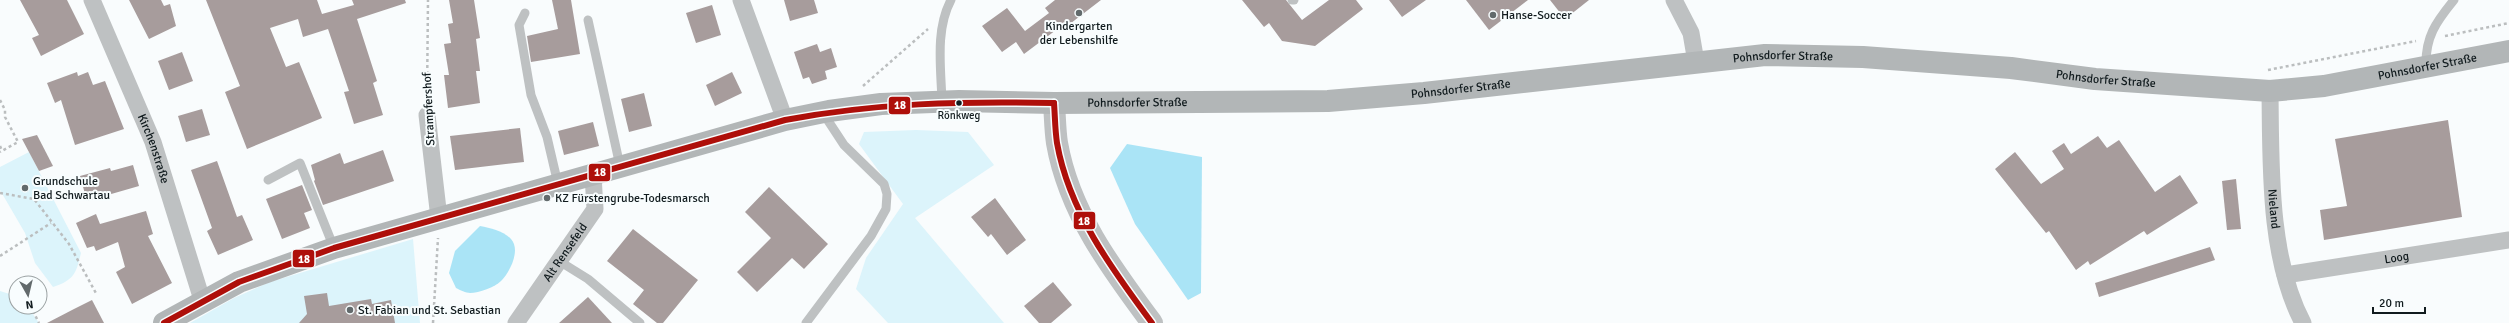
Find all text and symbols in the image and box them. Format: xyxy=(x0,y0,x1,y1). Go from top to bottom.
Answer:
marker: Kindergarten der Lebenshilfe xyxy=(1074,8,1084,18)
place label: Hanse-Soccer xyxy=(1501,8,1572,23)
marker: Hanse-Soccer xyxy=(1488,10,1498,20)
place label: Kindergarten der Lebenshilfe xyxy=(1040,19,1118,48)
street label: Pohnsdorfer Straße xyxy=(1732,47,1833,66)
street label: Pohnsdorfer Straße xyxy=(2377,50,2478,83)
street label: Pohnsdorfer Straße xyxy=(2055,66,2156,91)
street label: Strampfershof xyxy=(420,71,438,146)
street label: Pohnsdorfer Straße xyxy=(1410,76,1511,102)
street label: Pohnsdorfer Straße xyxy=(1087,95,1188,110)
line badge: 18 xyxy=(888,96,911,115)
marker: Rönkweg xyxy=(954,98,964,108)
text: 18 xyxy=(894,99,906,112)
place label: Rönkweg xyxy=(938,109,981,122)
street label: Kirchenstraße xyxy=(134,111,173,185)
line badge: 18 xyxy=(588,163,611,182)
text: 18 xyxy=(594,166,606,179)
place label: Grundschule Bad Schwartau xyxy=(33,174,110,203)
marker: Grundschule Bad Schwartau xyxy=(20,183,30,193)
street label: Nieland xyxy=(2265,188,2283,230)
place label: KZ Fürstengrube-Todesmarsch xyxy=(555,191,710,206)
marker: KZ Fürstengrube-Todesmarsch xyxy=(542,193,552,203)
line badge: 18 xyxy=(1073,211,1096,230)
text: 18 xyxy=(1078,215,1090,228)
street label: Alt Rensefeld xyxy=(539,220,591,285)
street label: Loog xyxy=(2383,248,2410,267)
line badge: 18 xyxy=(292,249,315,268)
text: 18 xyxy=(298,253,310,266)
north arrow xyxy=(8,275,48,315)
scale bar xyxy=(2373,289,2425,315)
text: 20 m xyxy=(2379,296,2404,311)
text: N xyxy=(25,297,34,311)
place label: St. Fabian und St. Sebastian xyxy=(358,303,501,318)
marker: St. Fabian und St. Sebastian xyxy=(345,305,355,315)

